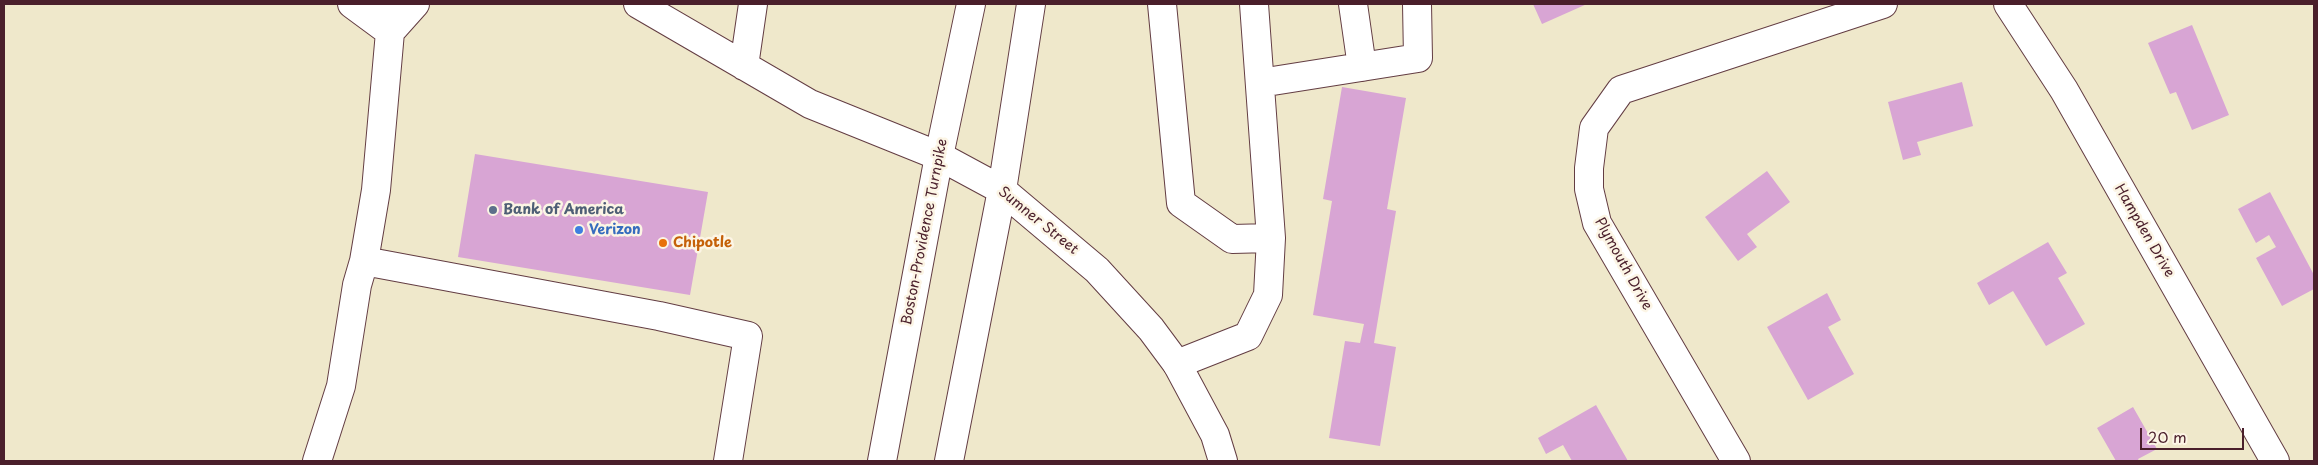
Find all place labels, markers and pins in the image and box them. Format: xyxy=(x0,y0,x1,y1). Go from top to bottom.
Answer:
place label: Bank of America xyxy=(503,202,624,218)
marker: Bank of America xyxy=(487,204,499,216)
place label: Verizon xyxy=(589,222,641,238)
marker: Verizon xyxy=(573,224,585,236)
place label: Chipotle xyxy=(673,235,732,251)
marker: Chipotle xyxy=(657,237,669,249)

